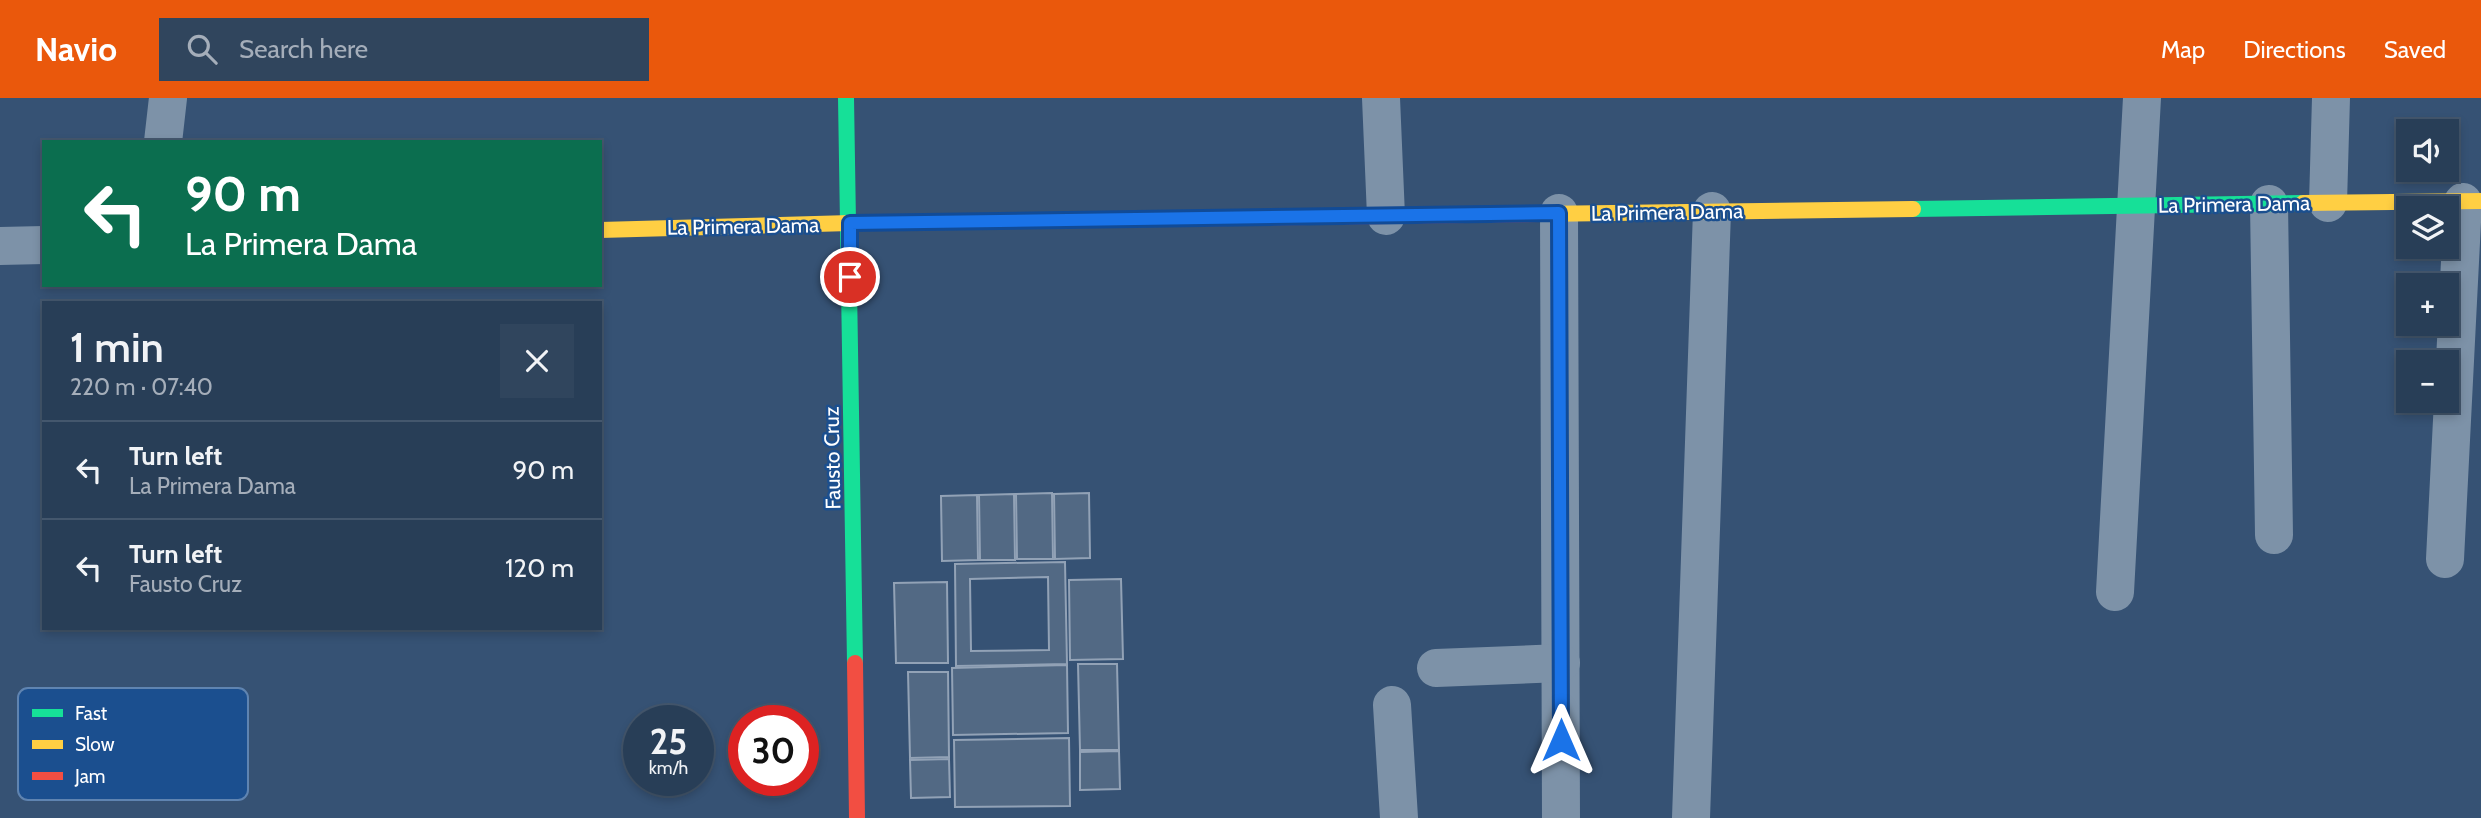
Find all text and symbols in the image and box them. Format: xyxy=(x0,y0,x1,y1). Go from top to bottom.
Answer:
search box xyxy=(159,18,649,81)
text: Navio xyxy=(35,29,117,69)
icon: search xyxy=(183,30,221,68)
text: Search here xyxy=(239,33,368,65)
text: Map xyxy=(2161,35,2205,64)
text: Directions xyxy=(2243,35,2346,64)
text: Saved xyxy=(2384,35,2446,64)
map controls xyxy=(2396,119,2459,413)
button: sound xyxy=(2396,119,2459,182)
text: 90 m xyxy=(185,164,301,223)
icon: left xyxy=(70,168,161,259)
street label: La Primera Dama xyxy=(2158,190,2310,218)
button: layers xyxy=(2396,196,2459,259)
street label: La Primera Dama xyxy=(1591,198,1743,226)
street label: La Primera Dama xyxy=(667,212,819,240)
text: La Primera Dama xyxy=(185,224,417,263)
pin xyxy=(820,247,880,307)
icon: arrive xyxy=(831,258,869,296)
button: + xyxy=(2396,273,2459,336)
text: 1 min xyxy=(70,321,164,373)
button: close xyxy=(500,324,574,398)
button: − xyxy=(2396,350,2459,413)
text: 220 m · 07:40 xyxy=(70,373,213,401)
street label: Fausto Cruz xyxy=(819,406,845,510)
text: Turn left xyxy=(129,440,222,472)
icon: left xyxy=(70,451,108,489)
text: 90 m xyxy=(512,454,574,486)
text: La Primera Dama xyxy=(129,472,296,500)
text: Turn left xyxy=(129,538,222,570)
icon: left xyxy=(70,549,108,587)
text: 120 m xyxy=(505,552,574,584)
text: Fausto Cruz xyxy=(129,570,242,598)
legend xyxy=(18,688,248,800)
text: Fast xyxy=(75,702,108,725)
position arrow xyxy=(1524,703,1598,777)
speed limit sign: 30 xyxy=(728,705,819,796)
text: 25 xyxy=(650,720,687,763)
text: Slow xyxy=(75,733,115,756)
text: km/h xyxy=(649,757,688,779)
text: Jam xyxy=(74,765,105,788)

